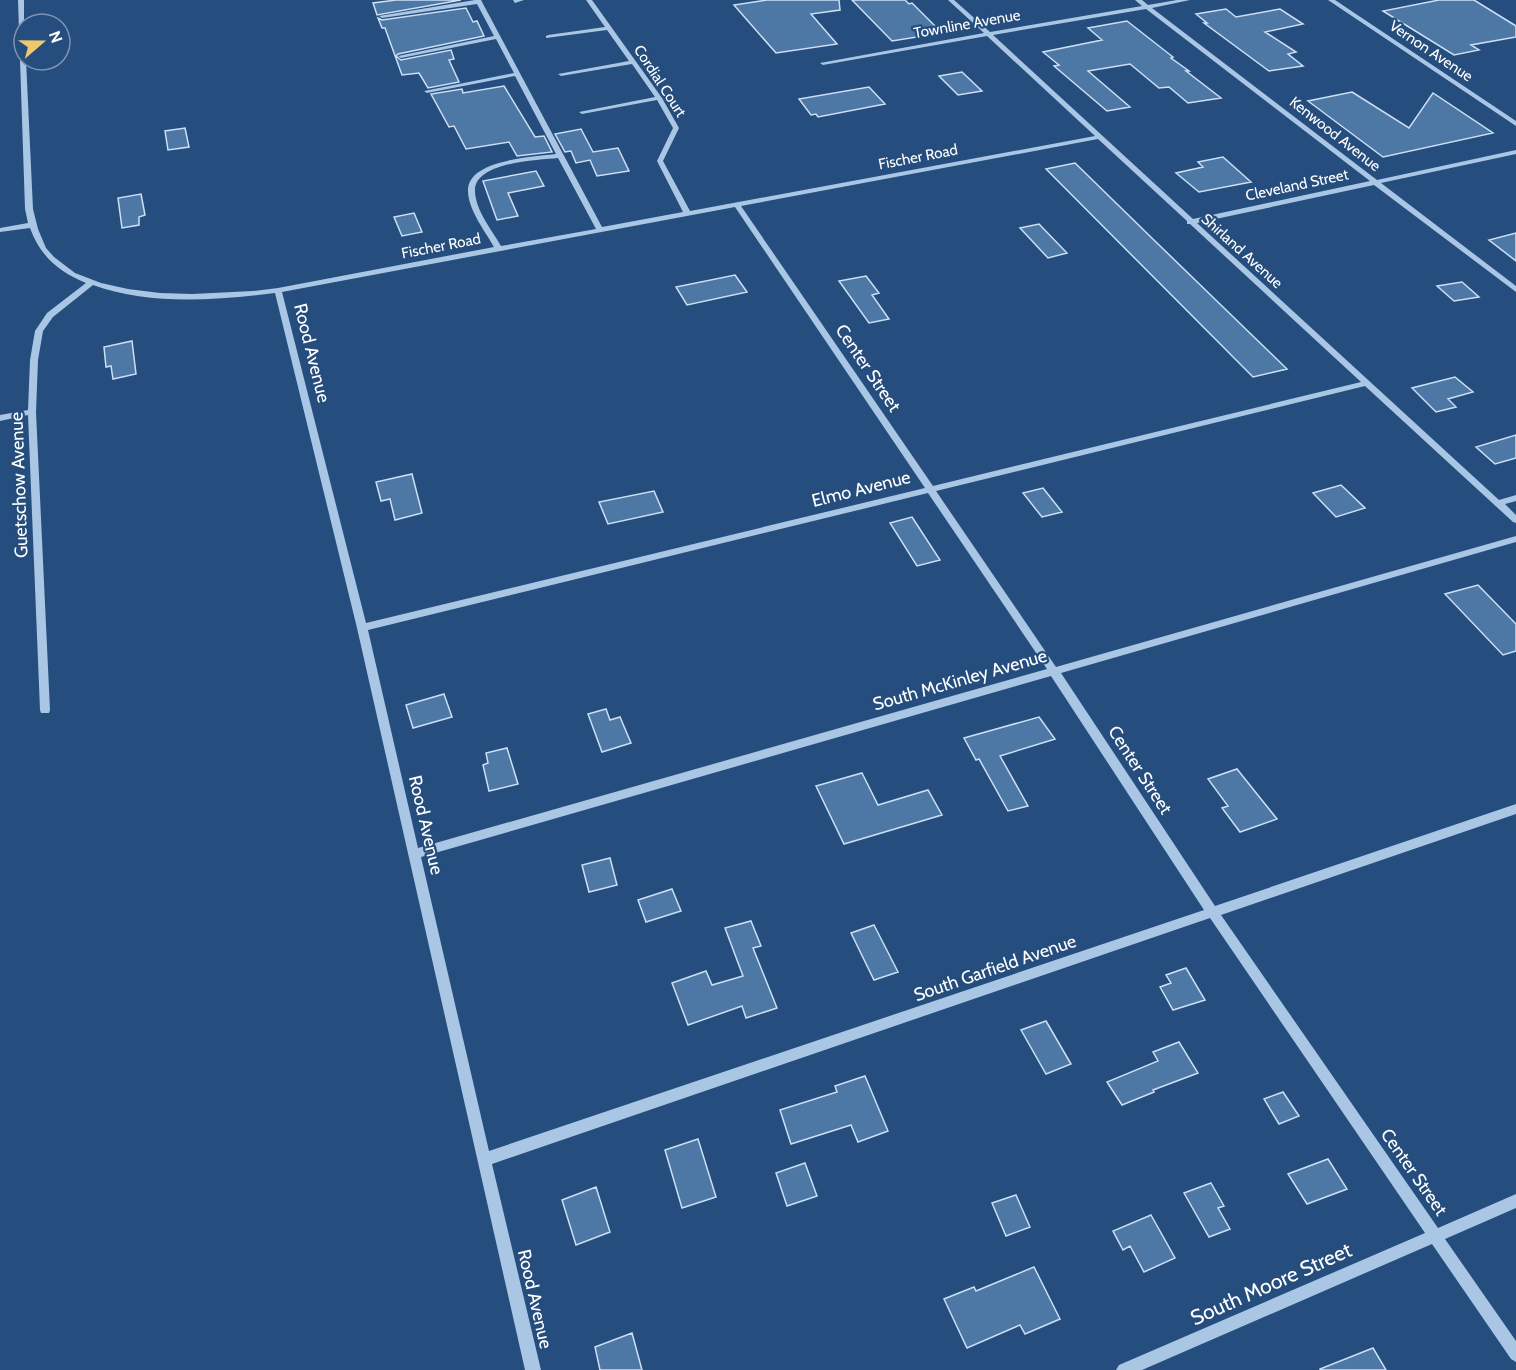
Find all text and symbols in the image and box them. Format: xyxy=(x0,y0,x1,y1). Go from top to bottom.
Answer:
street label: Townline Avenue xyxy=(912,6,1022,42)
north arrow xyxy=(12,12,72,72)
street label: Vernon Avenue xyxy=(1386,17,1476,86)
text: N xyxy=(45,28,66,46)
street label: Cordial Court xyxy=(630,42,690,120)
street label: Kenwood Avenue xyxy=(1286,93,1384,175)
street label: Fischer Road xyxy=(877,140,959,174)
street label: Cleveland Street xyxy=(1244,165,1350,205)
street label: Shirland Avenue xyxy=(1198,210,1287,292)
street label: Fischer Road xyxy=(400,229,482,263)
street label: Rood Avenue xyxy=(289,301,335,405)
street label: Center Street xyxy=(831,320,905,416)
street label: Guetschow Avenue xyxy=(5,412,33,558)
street label: Elmo Avenue xyxy=(809,466,913,512)
street label: South McKinley Avenue xyxy=(870,645,1050,715)
street label: Center Street xyxy=(1103,722,1177,818)
street label: Rood Avenue xyxy=(404,773,448,877)
street label: South Garfield Avenue xyxy=(911,930,1079,1006)
street label: Center Street xyxy=(1376,1124,1452,1220)
street label: South Moore Street xyxy=(1186,1237,1355,1330)
street label: Rood Avenue xyxy=(513,1247,557,1351)

